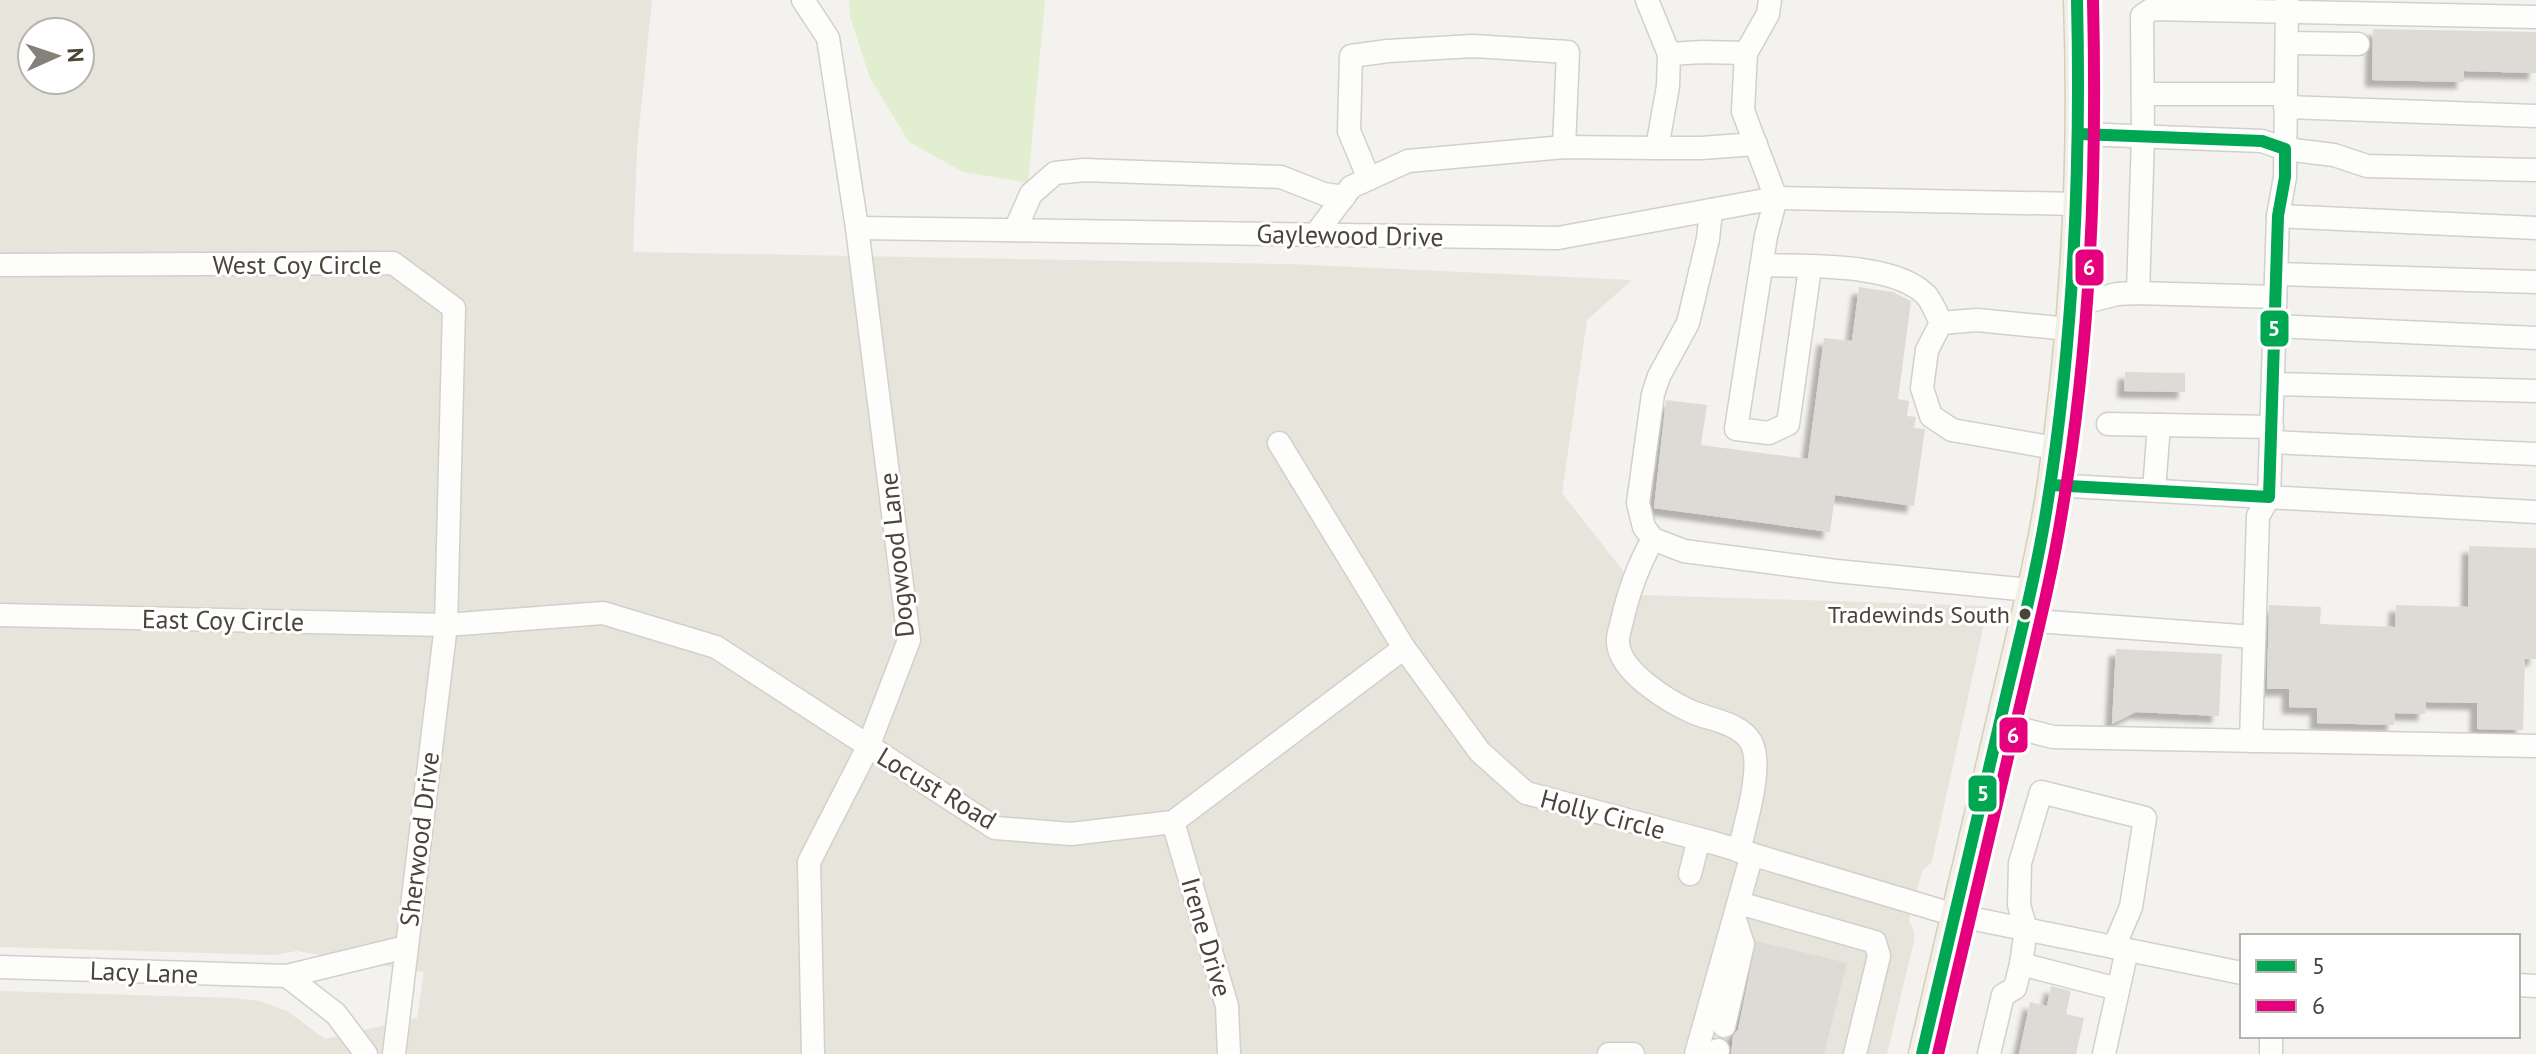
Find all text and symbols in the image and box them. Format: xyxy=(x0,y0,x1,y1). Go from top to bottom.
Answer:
north arrow xyxy=(16,16,96,96)
text: N xyxy=(62,47,90,63)
street label: Gaylewood Drive xyxy=(1256,217,1444,253)
street label: West Coy Circle xyxy=(212,248,382,281)
line badge: 6 xyxy=(2074,248,2105,287)
text: 6 xyxy=(2083,253,2095,281)
line badge: 5 xyxy=(2259,309,2290,348)
text: 5 xyxy=(2268,314,2280,342)
street label: Dogwood Lane xyxy=(871,471,921,639)
place label: Tradewinds South xyxy=(1828,599,2010,630)
street label: East Coy Circle xyxy=(142,602,304,638)
marker: Tradewinds South xyxy=(2017,606,2033,622)
line badge: 6 xyxy=(1998,716,2029,754)
text: 6 xyxy=(2007,721,2019,749)
street label: Locust Road xyxy=(871,740,1003,836)
street label: Sherwood Drive xyxy=(392,750,446,928)
line badge: 5 xyxy=(1967,774,1998,813)
text: 5 xyxy=(1977,779,1989,807)
street label: Holly Circle xyxy=(1537,782,1669,846)
street label: Irene Drive xyxy=(1174,874,1240,1000)
legend xyxy=(2240,934,2520,1038)
text: 5 xyxy=(2312,950,2325,981)
street label: Lacy Lane xyxy=(89,954,199,990)
text: 6 xyxy=(2312,990,2325,1021)

